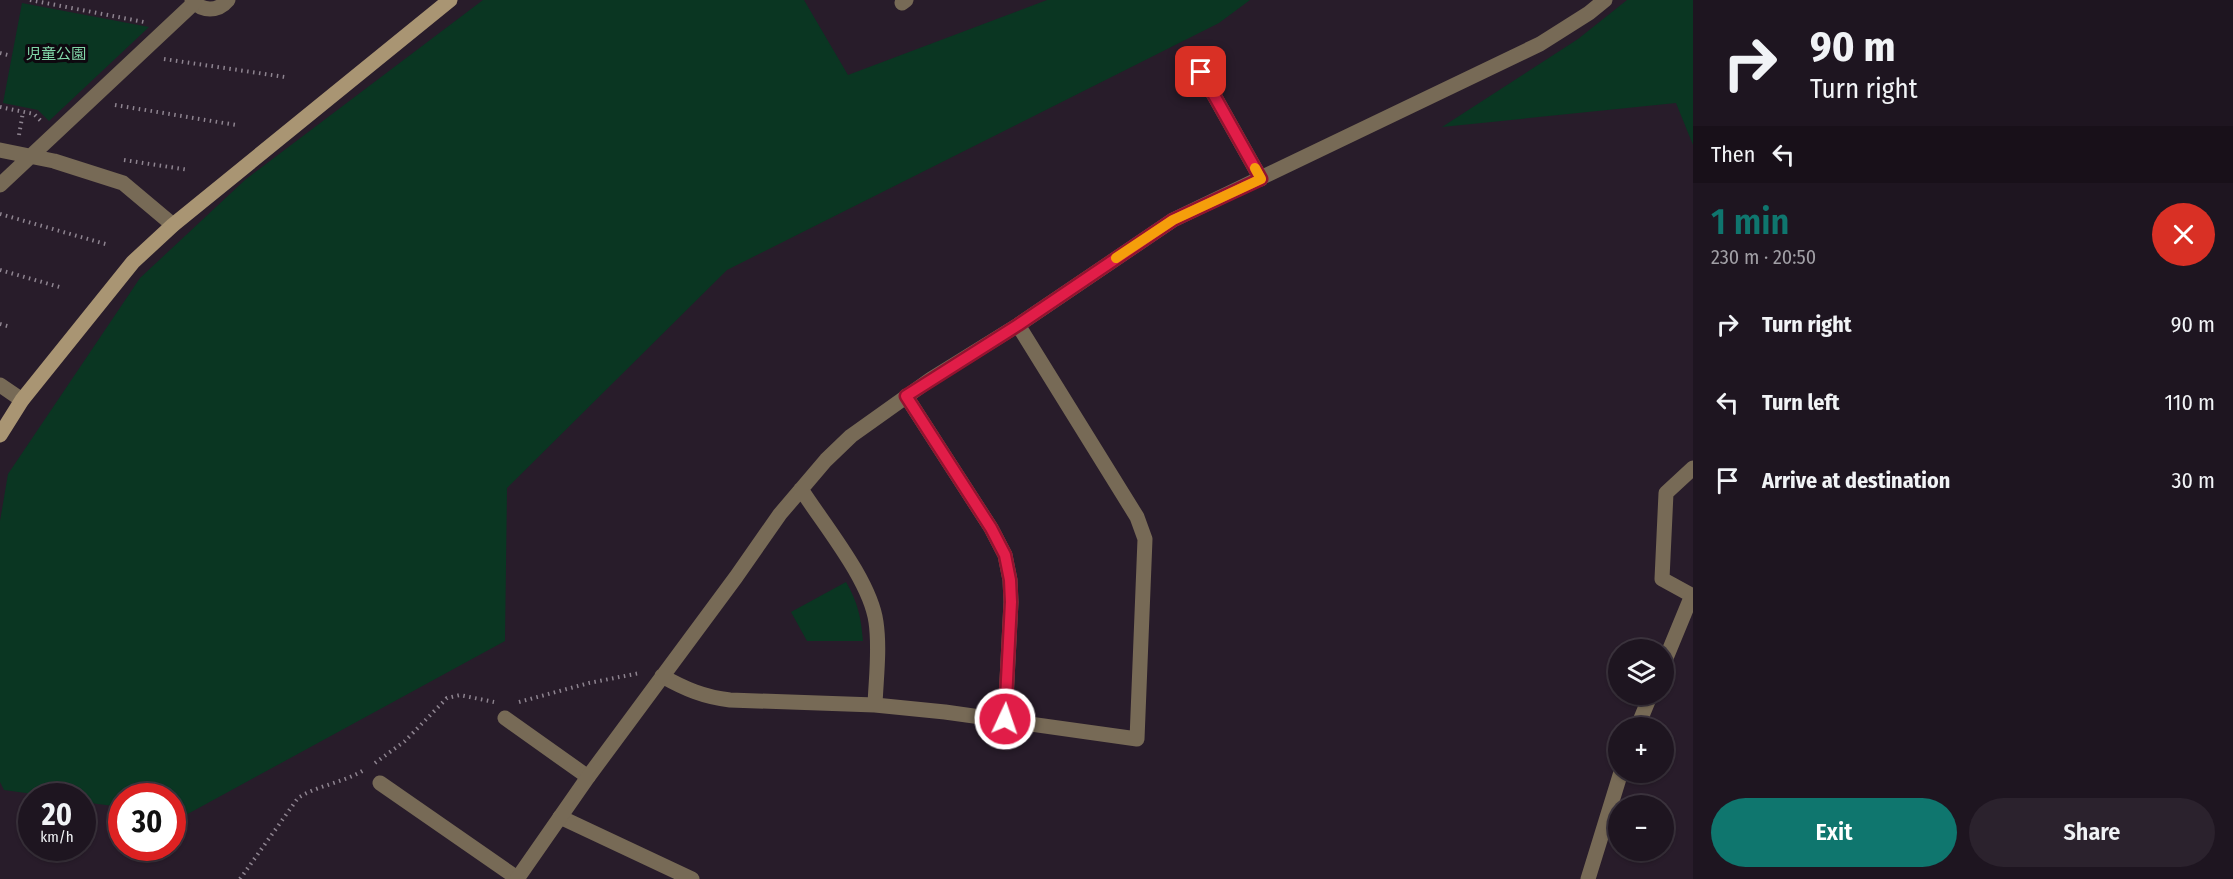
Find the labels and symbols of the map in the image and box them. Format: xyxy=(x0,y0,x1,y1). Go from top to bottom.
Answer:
park label: 児童公園 xyxy=(26,45,86,63)
pin xyxy=(1175,46,1226,97)
position arrow xyxy=(973,687,1037,751)
speed limit sign: 30 xyxy=(108,783,186,861)

